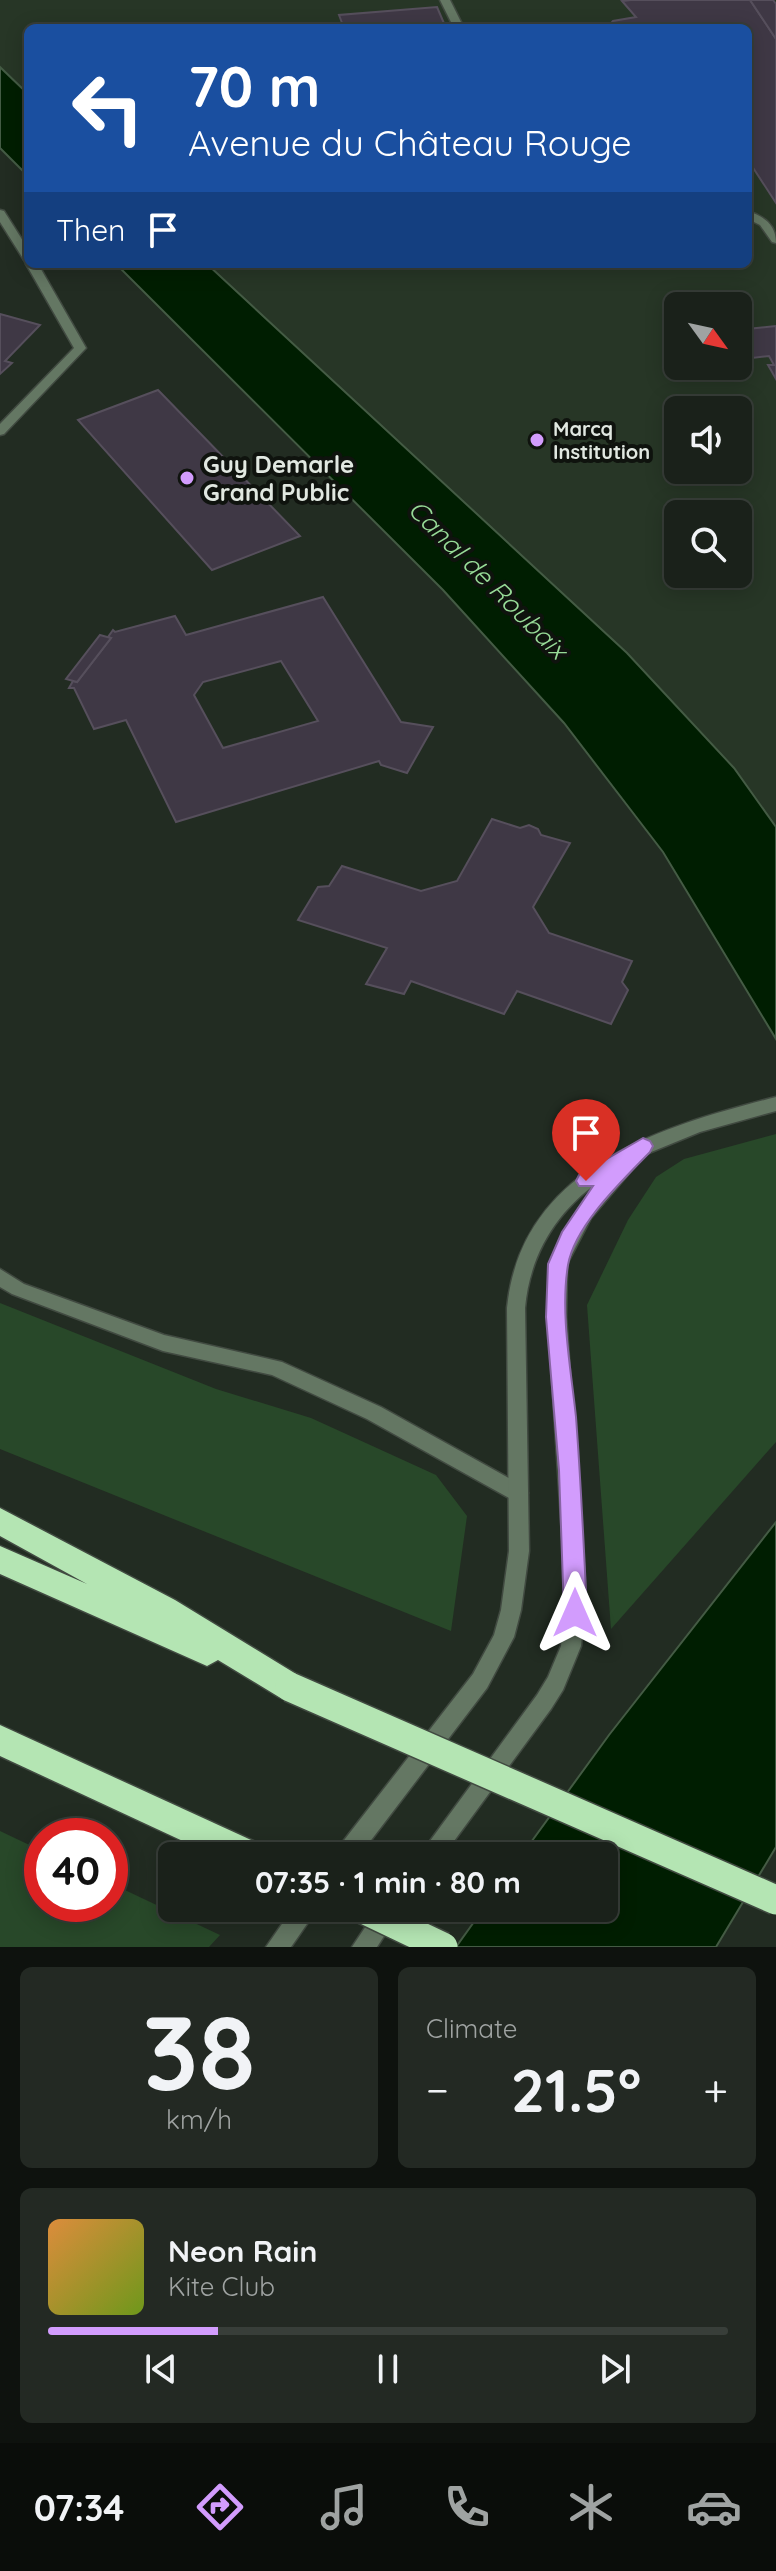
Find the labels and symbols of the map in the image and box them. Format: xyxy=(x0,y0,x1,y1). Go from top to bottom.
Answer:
north arrow xyxy=(664,292,752,380)
place label: Marcq Institution xyxy=(553,416,650,464)
marker: Marcq Institution xyxy=(528,431,546,449)
place label: Guy Demarle Grand Public xyxy=(203,449,354,507)
marker: Guy Demarle Grand Public xyxy=(178,469,196,487)
water label: Canal de Roubaix xyxy=(402,493,576,667)
pin xyxy=(552,1099,620,1181)
position arrow xyxy=(533,1571,617,1655)
speed limit sign: 40 xyxy=(24,1818,128,1922)

